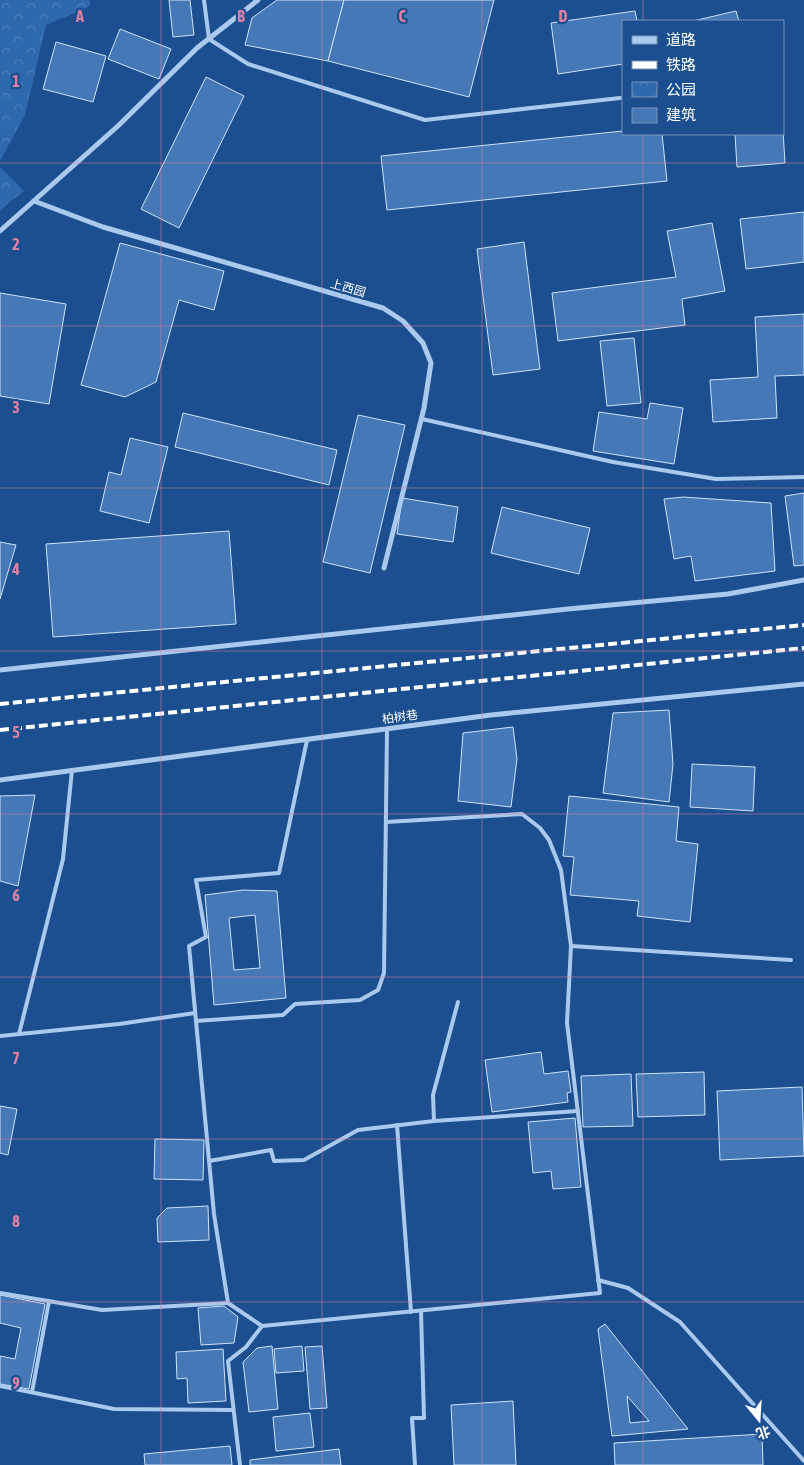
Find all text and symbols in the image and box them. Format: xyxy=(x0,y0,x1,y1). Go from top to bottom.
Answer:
text: A xyxy=(75,7,84,25)
text: B xyxy=(237,7,245,25)
text: C xyxy=(398,7,406,25)
text: D xyxy=(559,7,568,25)
legend xyxy=(622,20,784,135)
text: 道路 xyxy=(666,31,696,48)
text: 铁路 xyxy=(666,56,696,73)
text: 1 xyxy=(12,72,20,90)
text: 公园 xyxy=(666,81,696,98)
text: 建筑 xyxy=(666,106,696,123)
text: 2 xyxy=(12,235,20,253)
street label: 上西园 xyxy=(329,276,367,300)
text: 3 xyxy=(12,398,20,416)
text: 4 xyxy=(11,560,20,578)
street label: 柏树巷 xyxy=(381,708,419,726)
text: 5 xyxy=(12,723,20,741)
text: 6 xyxy=(12,886,20,904)
text: 7 xyxy=(12,1049,20,1067)
text: 8 xyxy=(12,1212,20,1230)
text: 9 xyxy=(12,1374,20,1392)
north arrow xyxy=(734,1395,784,1445)
text: 北 xyxy=(754,1423,772,1442)

